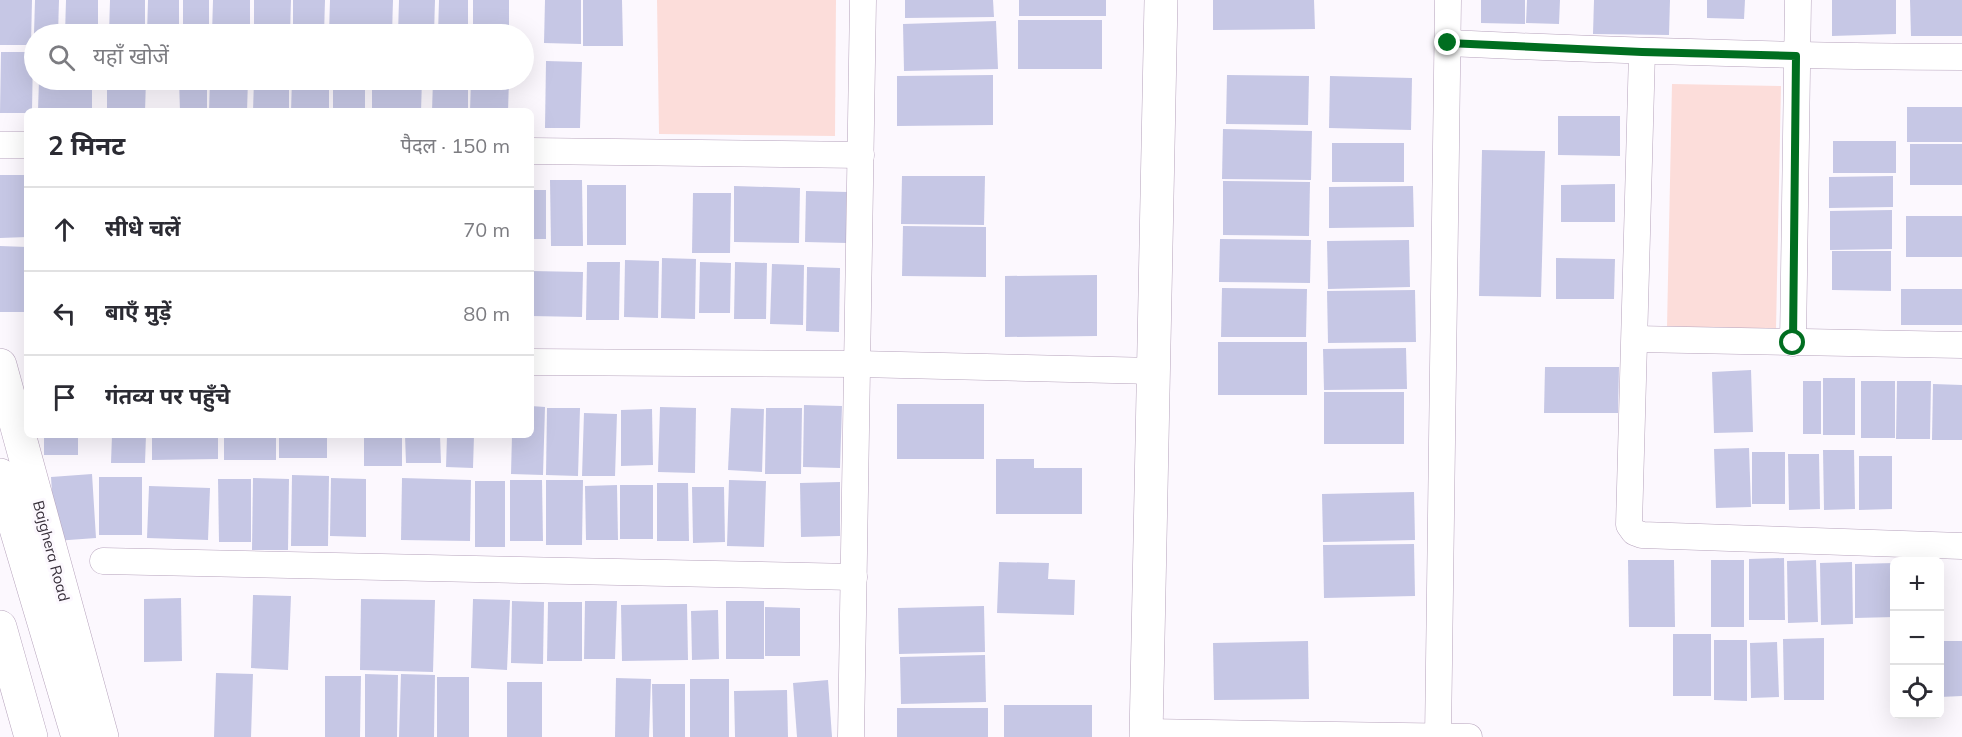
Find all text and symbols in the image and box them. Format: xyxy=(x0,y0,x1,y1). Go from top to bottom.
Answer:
search box xyxy=(24,24,534,90)
route end xyxy=(1434,29,1460,55)
icon: search xyxy=(45,41,78,74)
text: यहाँ खोजें xyxy=(93,42,169,70)
text: 2 मिनट xyxy=(48,129,125,162)
text: पैदल · 150 m xyxy=(401,133,510,158)
icon: ahead xyxy=(48,213,81,246)
text: सीधे चलें xyxy=(105,214,180,242)
text: 70 m xyxy=(463,217,510,242)
icon: left xyxy=(48,297,81,330)
text: बाएँ मुड़ें xyxy=(105,298,171,326)
text: 80 m xyxy=(463,301,510,326)
route start xyxy=(1779,329,1805,355)
icon: arrive xyxy=(48,381,81,414)
text: गंतव्य पर पहुँचे xyxy=(105,382,230,410)
street label: Bajghera Road xyxy=(29,498,74,603)
map controls xyxy=(1890,557,1944,719)
button: + xyxy=(1890,557,1944,611)
button: − xyxy=(1890,611,1944,665)
button: locate xyxy=(1890,665,1944,719)

